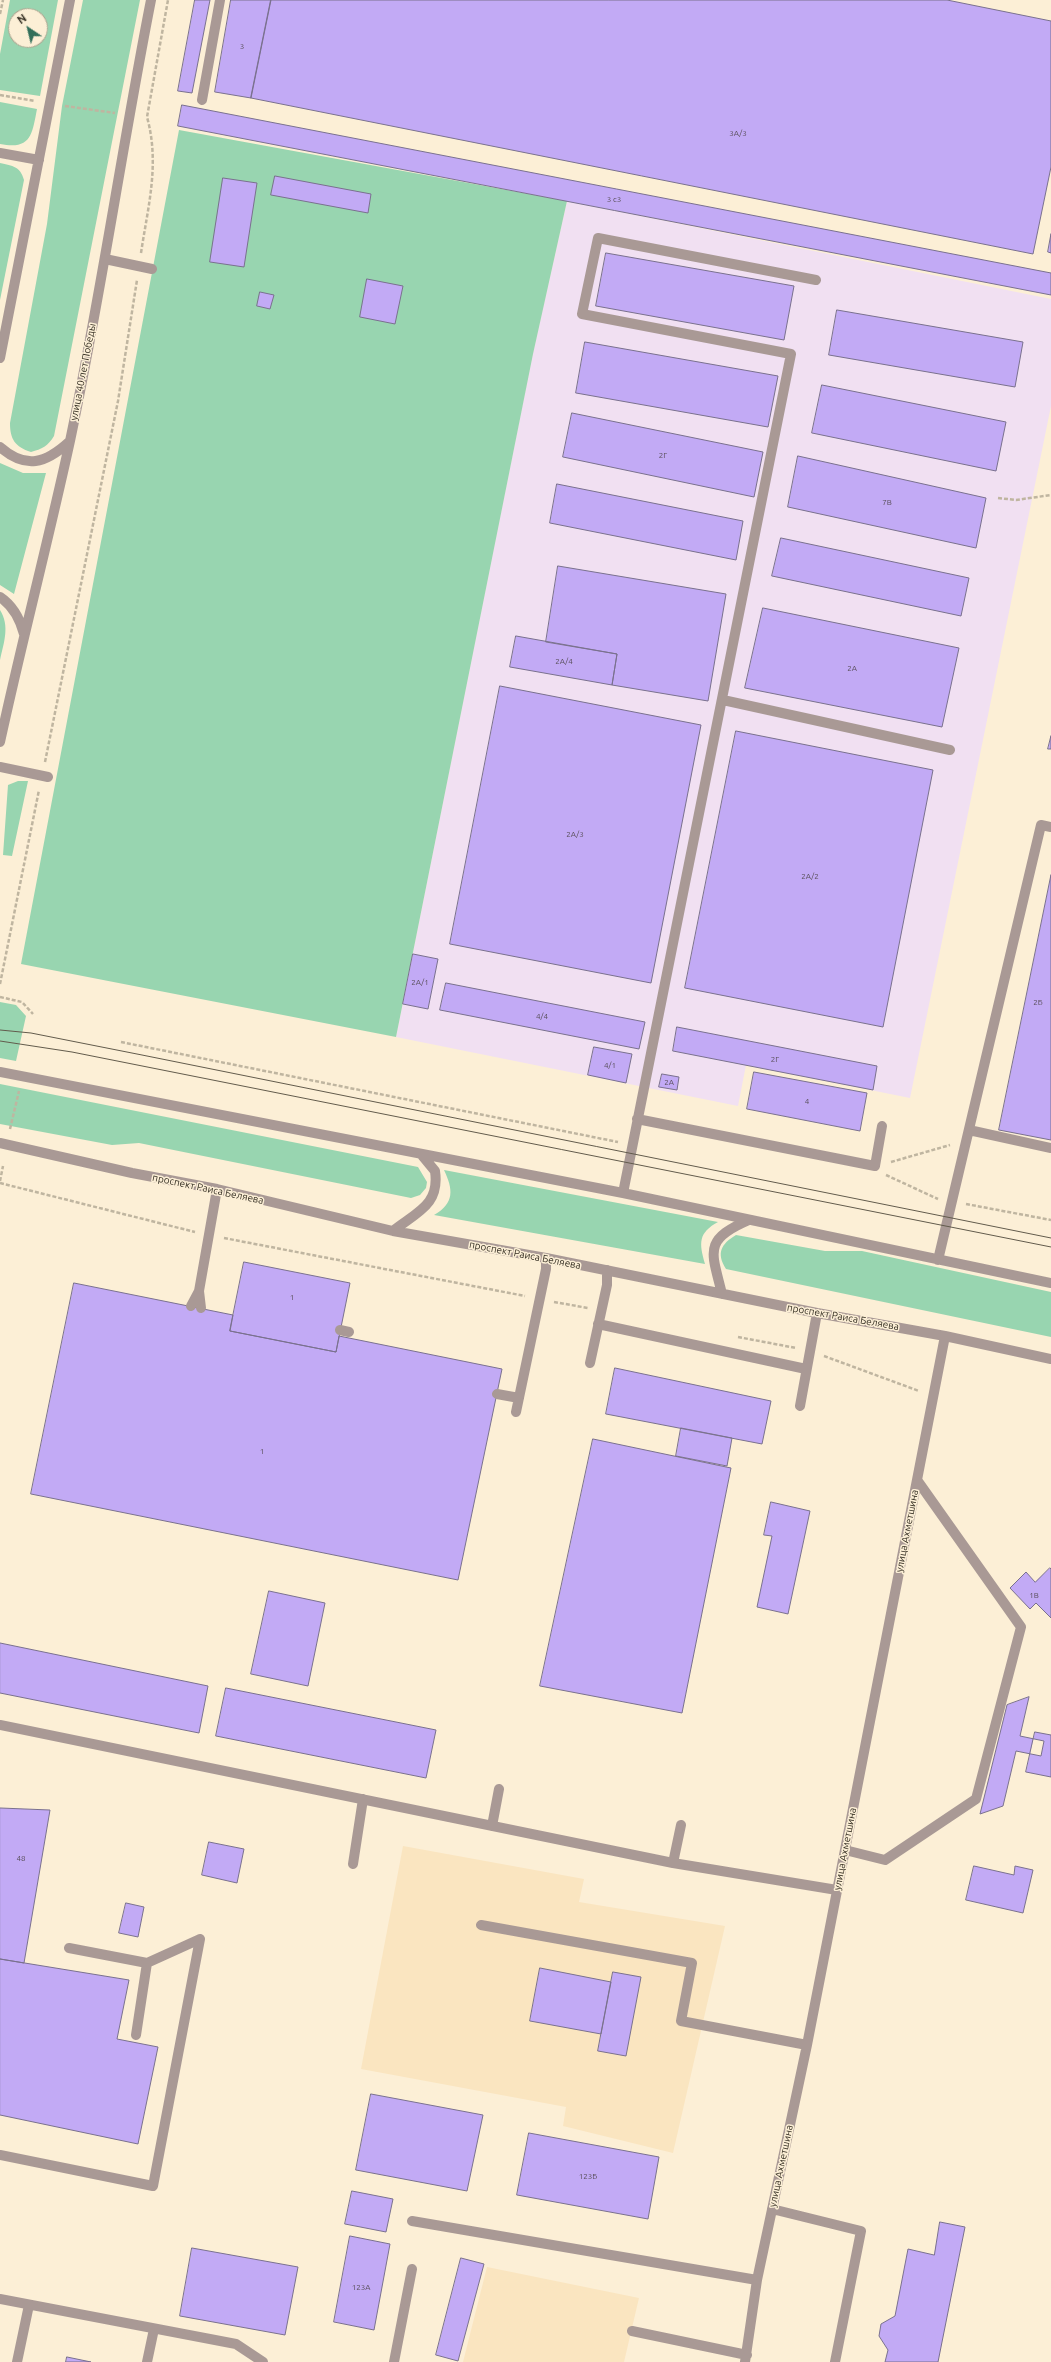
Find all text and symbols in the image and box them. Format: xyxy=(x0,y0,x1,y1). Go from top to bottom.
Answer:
north arrow xyxy=(8,8,48,48)
text: N xyxy=(15,12,28,26)
house number: 3 xyxy=(240,41,244,51)
house number: 3А/3 xyxy=(729,128,747,138)
house number: 3 с3 xyxy=(607,194,621,204)
street label: улица 40 лет Победы xyxy=(68,322,98,422)
house number: 2Г xyxy=(659,450,667,460)
house number: 7В xyxy=(882,497,892,507)
house number: 2А/4 xyxy=(555,656,573,666)
house number: 2А xyxy=(847,663,857,673)
house number: 2А/3 xyxy=(566,829,584,839)
house number: 2А/2 xyxy=(801,871,819,881)
house number: 2А/1 xyxy=(411,977,429,987)
house number: 2Б xyxy=(1033,997,1043,1007)
house number: 4/4 xyxy=(536,1011,548,1021)
house number: 2Г xyxy=(771,1054,779,1064)
house number: 4/1 xyxy=(604,1060,616,1070)
house number: 2А xyxy=(664,1077,674,1087)
house number: 4 xyxy=(805,1096,809,1106)
street label: проспект Раиса Беляева xyxy=(151,1171,265,1207)
street label: проспект Раиса Беляева xyxy=(468,1238,582,1272)
house number: 1 xyxy=(290,1292,294,1302)
street label: проспект Раиса Беляева xyxy=(786,1301,900,1333)
house number: 1 xyxy=(260,1446,264,1456)
street label: улица Ахметшина xyxy=(893,1489,921,1573)
house number: 1В xyxy=(1029,1590,1039,1600)
street label: улица Ахметшина xyxy=(831,1807,859,1891)
house number: 48 xyxy=(16,1853,26,1863)
street label: улица Ахметшина xyxy=(766,2124,796,2208)
house number: 123Б xyxy=(579,2171,597,2181)
house number: 123А xyxy=(352,2282,370,2292)

